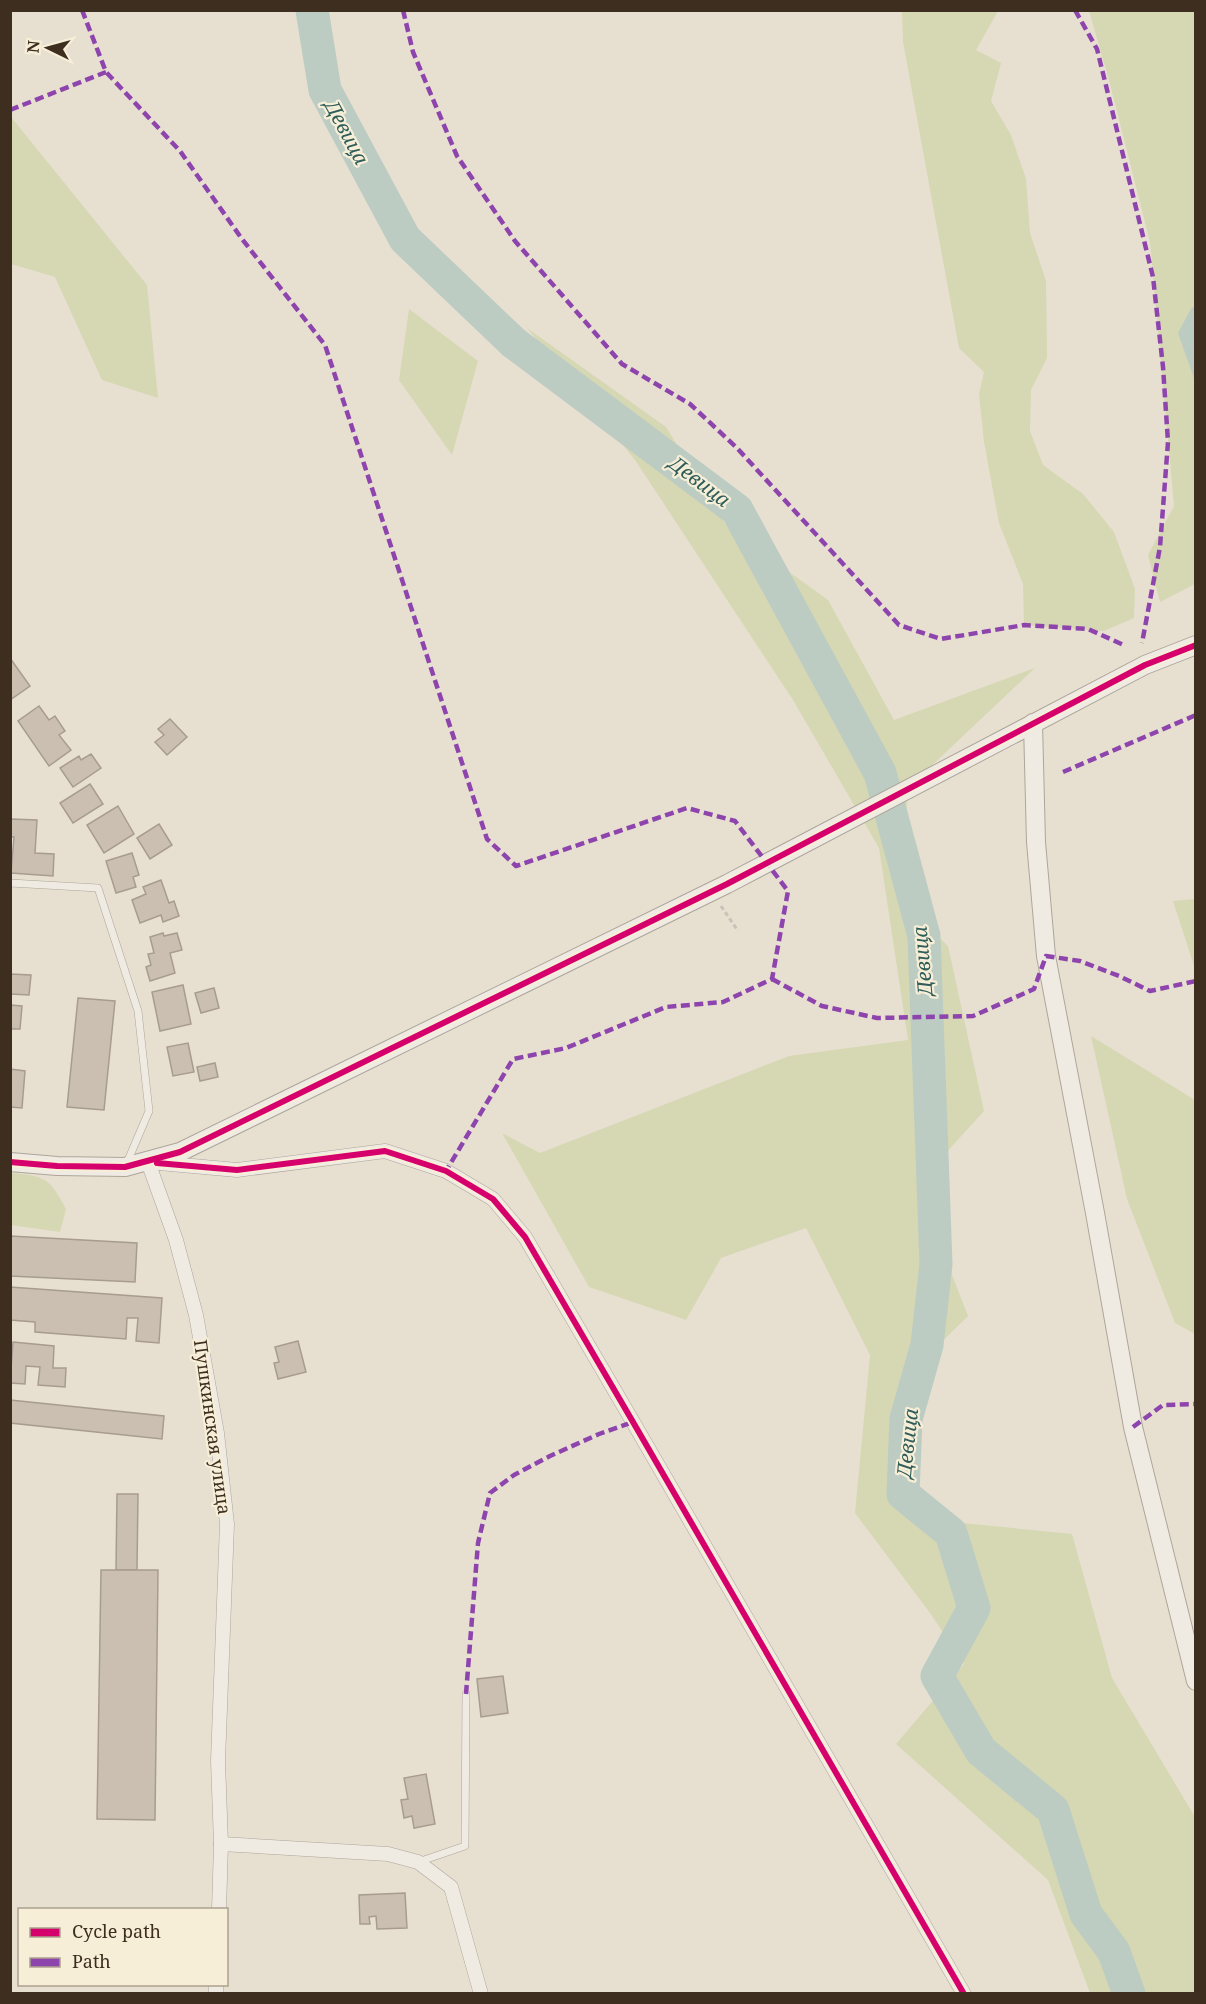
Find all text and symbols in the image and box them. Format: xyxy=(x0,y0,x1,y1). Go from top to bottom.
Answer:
north arrow xyxy=(18,18,78,78)
text: N xyxy=(22,39,45,54)
water label: Девица xyxy=(318,93,375,169)
water label: Девица xyxy=(662,448,736,513)
water label: Девица xyxy=(906,925,939,999)
street label: Пушкинская улица xyxy=(189,1338,237,1516)
water label: Девица xyxy=(890,1407,924,1481)
legend xyxy=(18,1908,228,1986)
text: Cycle path xyxy=(72,1919,161,1943)
text: Path xyxy=(72,1949,111,1973)

